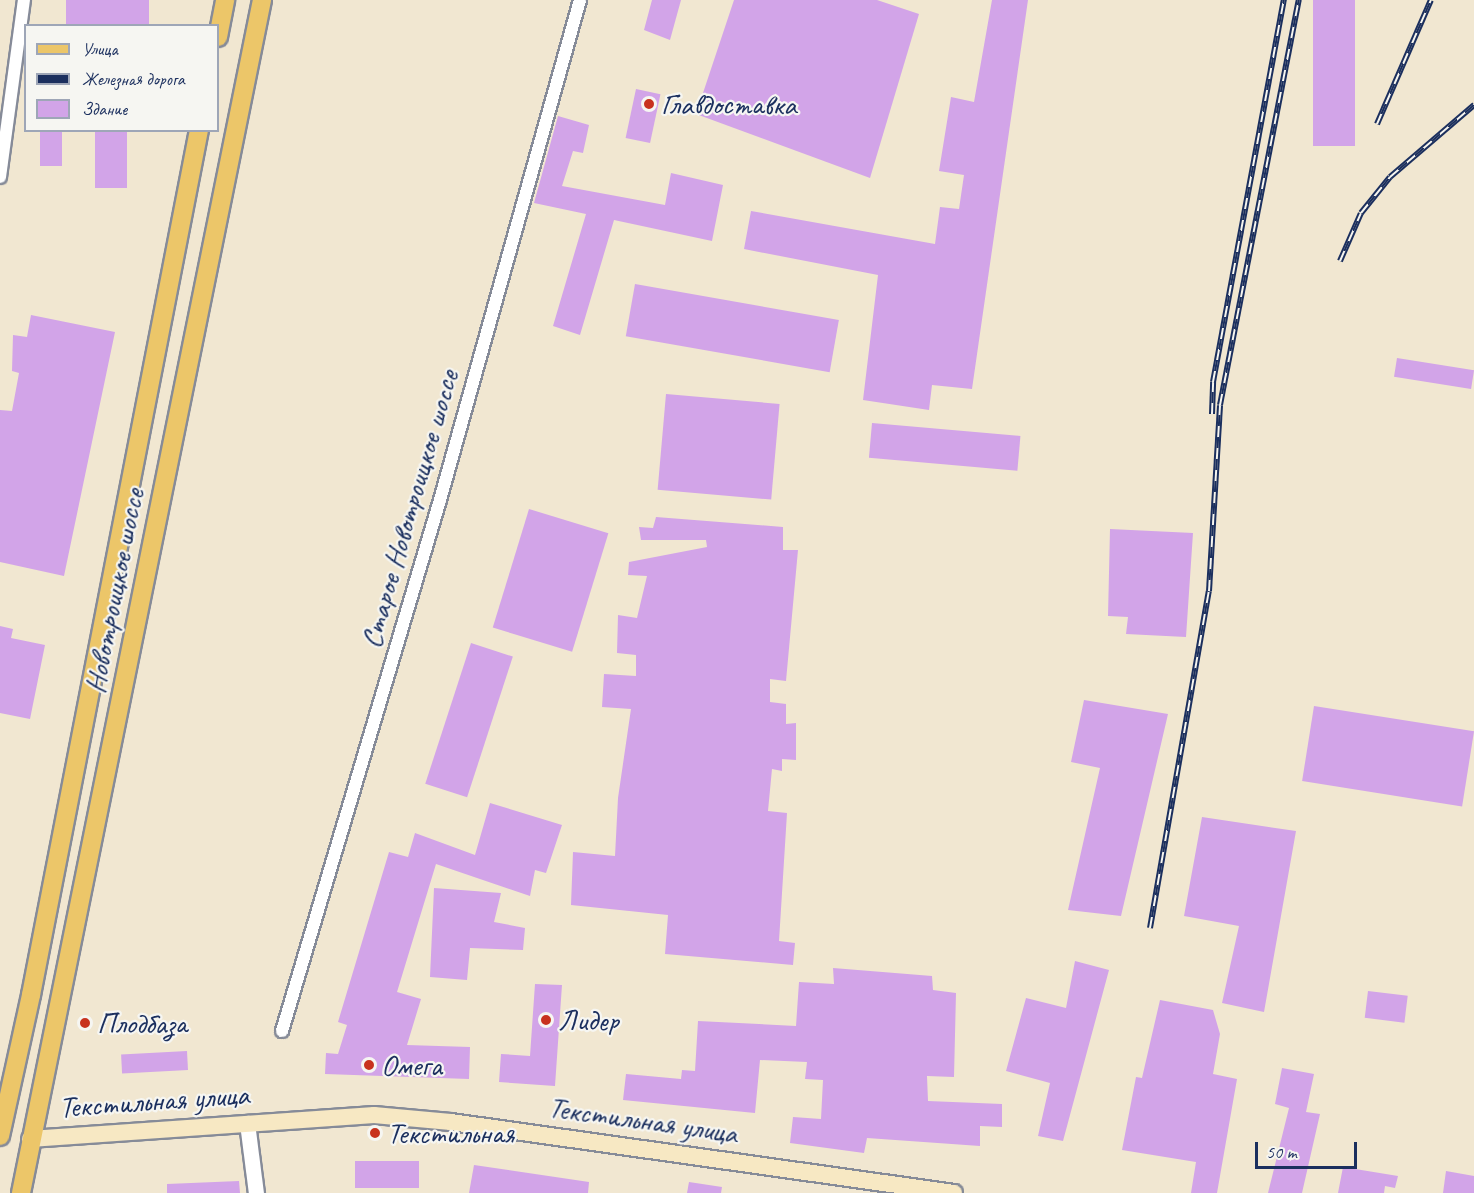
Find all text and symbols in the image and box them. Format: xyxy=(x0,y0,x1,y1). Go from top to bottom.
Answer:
legend xyxy=(24,24,219,132)
text: Улица xyxy=(82,38,118,60)
text: Железная дорога xyxy=(82,68,185,90)
place label: Главдоставка xyxy=(661,86,796,122)
marker: Главдоставка xyxy=(642,97,656,111)
text: Здание xyxy=(82,98,127,120)
street label: Старое Новотроицкое шоссе xyxy=(351,364,467,654)
street label: Новотроицкое шоссе xyxy=(76,485,152,697)
place label: Лидер xyxy=(558,1002,619,1038)
place label: Плодбаза xyxy=(97,1005,187,1041)
marker: Лидер xyxy=(539,1013,553,1027)
marker: Плодбаза xyxy=(78,1016,92,1030)
place label: Омега xyxy=(381,1047,442,1083)
marker: Омега xyxy=(362,1058,376,1072)
street label: Текстильная улица xyxy=(57,1076,251,1126)
street label: Текстильная улица xyxy=(545,1089,741,1151)
place label: Текстильная xyxy=(387,1115,514,1151)
marker: Текстильная xyxy=(368,1126,382,1140)
scale bar xyxy=(1258,1130,1360,1168)
text: 50 m xyxy=(1266,1141,1297,1163)

